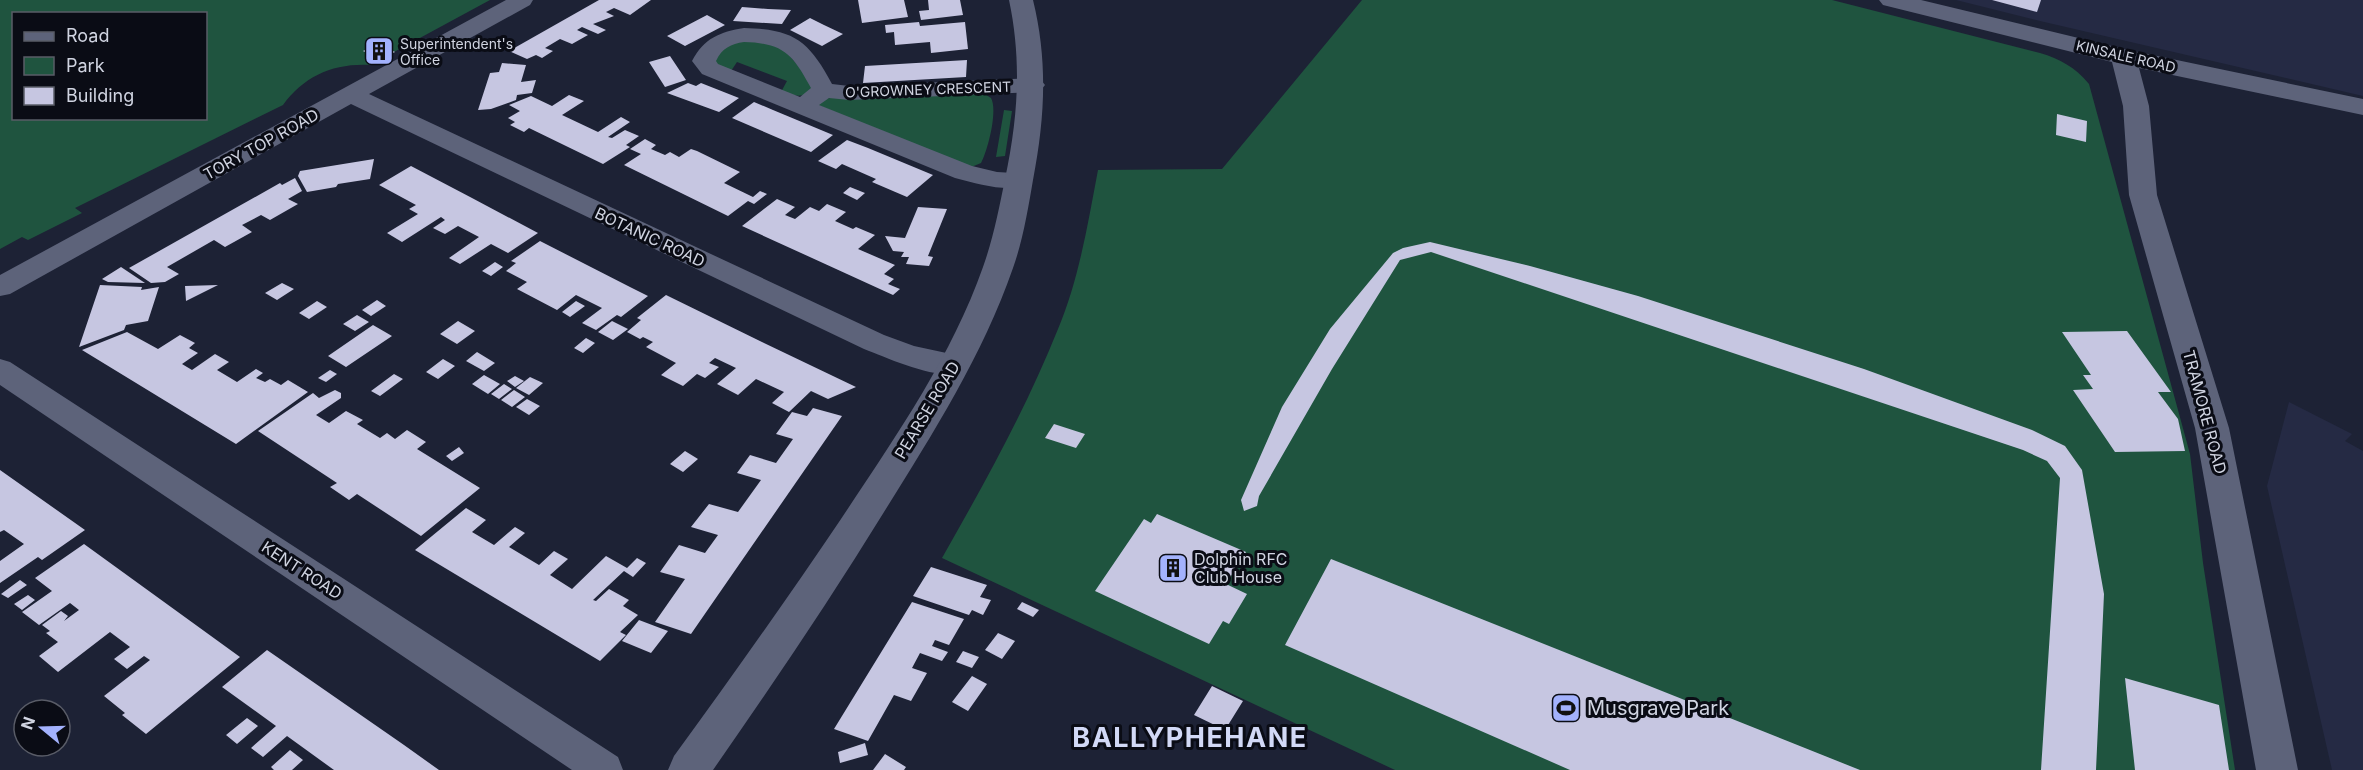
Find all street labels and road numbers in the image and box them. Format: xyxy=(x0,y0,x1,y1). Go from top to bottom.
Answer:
street label: KINSALE ROAD xyxy=(2075,36,2177,76)
street label: O'GROWNEY CRESCENT xyxy=(845,78,1011,100)
street label: TORY TOP ROAD xyxy=(200,104,322,184)
street label: BOTANIC ROAD xyxy=(592,203,708,271)
street label: TRAMORE ROAD xyxy=(2179,348,2231,476)
street label: PEARSE ROAD xyxy=(890,358,964,462)
street label: KENT ROAD xyxy=(258,537,346,603)

